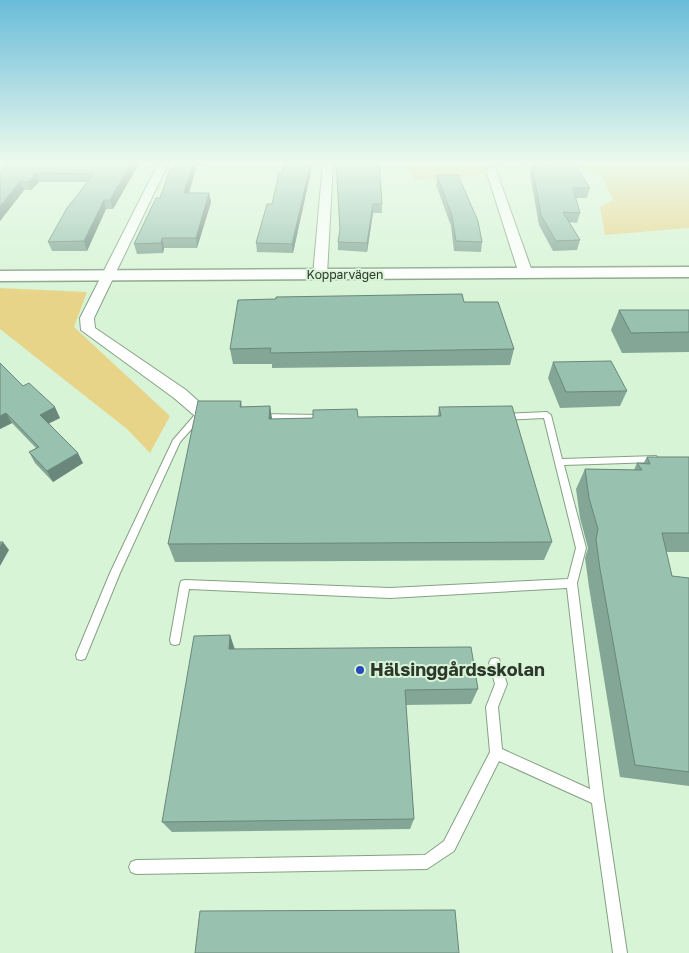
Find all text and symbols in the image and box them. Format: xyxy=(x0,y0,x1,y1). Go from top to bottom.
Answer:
street label: Kopparvägen xyxy=(307,267,383,282)
place label: Hälsinggårdsskolan xyxy=(370,658,545,680)
marker: Hälsinggårdsskolan xyxy=(354,664,366,676)

